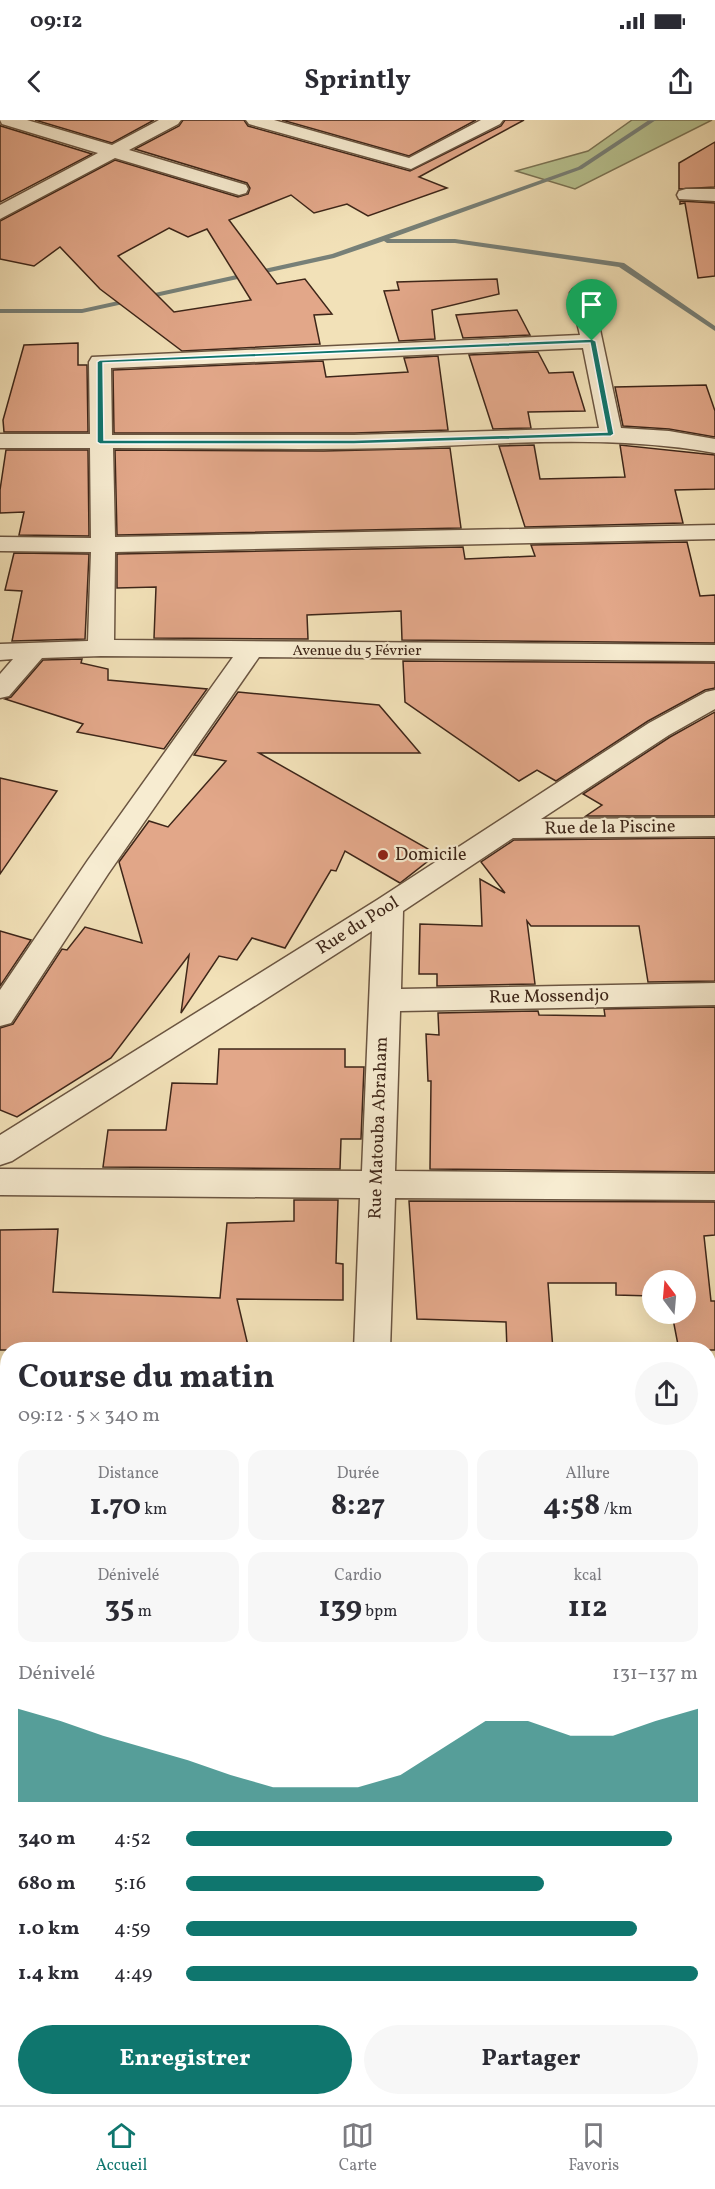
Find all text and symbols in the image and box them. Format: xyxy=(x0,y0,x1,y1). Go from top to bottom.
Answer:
text: 09:12 xyxy=(30,6,82,37)
text: Sprintly xyxy=(304,62,411,100)
icon: back xyxy=(18,65,51,98)
icon: share xyxy=(664,65,697,98)
pin xyxy=(566,279,617,341)
icon: arrive xyxy=(575,288,608,321)
street label: Avenue du 5 Février xyxy=(293,641,421,662)
street label: Rue de la Piscine xyxy=(544,814,676,842)
place label: Domicile xyxy=(395,843,466,868)
marker: Domicile xyxy=(376,848,390,862)
street label: Rue du Pool xyxy=(312,891,404,961)
street label: Rue Mossendjo xyxy=(489,983,609,1011)
street label: Rue Matouba Abraham xyxy=(363,1036,395,1220)
north arrow xyxy=(642,1270,696,1324)
map controls xyxy=(642,1270,696,1324)
text: Course du matin xyxy=(18,1356,275,1402)
button: share xyxy=(635,1362,698,1425)
text: 09:12 · 5 × 340 m xyxy=(18,1402,160,1430)
text: Distance xyxy=(98,1463,159,1485)
text: Durée xyxy=(337,1463,379,1485)
text: Allure xyxy=(566,1463,610,1485)
text: 1.70 xyxy=(90,1485,141,1527)
text: 8:27 xyxy=(331,1485,385,1527)
text: 4:58 xyxy=(543,1485,600,1527)
text: km xyxy=(141,1499,167,1521)
text: /km xyxy=(600,1499,632,1521)
text: Dénivelé xyxy=(97,1565,159,1587)
text: Cardio xyxy=(334,1565,382,1587)
text: kcal xyxy=(573,1565,602,1587)
text: 35 xyxy=(105,1587,135,1629)
text: 139 xyxy=(319,1587,362,1629)
text: 112 xyxy=(568,1587,608,1629)
text: m xyxy=(135,1601,152,1623)
text: bpm xyxy=(362,1601,397,1623)
text: Dénivelé xyxy=(18,1660,95,1688)
text: 131–137 m xyxy=(612,1660,698,1688)
text: 340 m xyxy=(18,1825,76,1853)
text: 4:52 xyxy=(114,1825,151,1853)
text: 680 m xyxy=(18,1870,76,1898)
text: 5:16 xyxy=(114,1870,146,1898)
text: 1.0 km xyxy=(18,1915,80,1943)
text: 4:59 xyxy=(114,1915,150,1943)
text: 1.4 km xyxy=(18,1960,79,1988)
text: 4:49 xyxy=(114,1960,152,1988)
button: Enregistrer xyxy=(18,2025,352,2094)
button: Partager xyxy=(364,2025,698,2094)
tab: Accueil xyxy=(96,2119,147,2177)
tab: Carte xyxy=(339,2119,377,2177)
tab: Favoris xyxy=(568,2119,619,2177)

